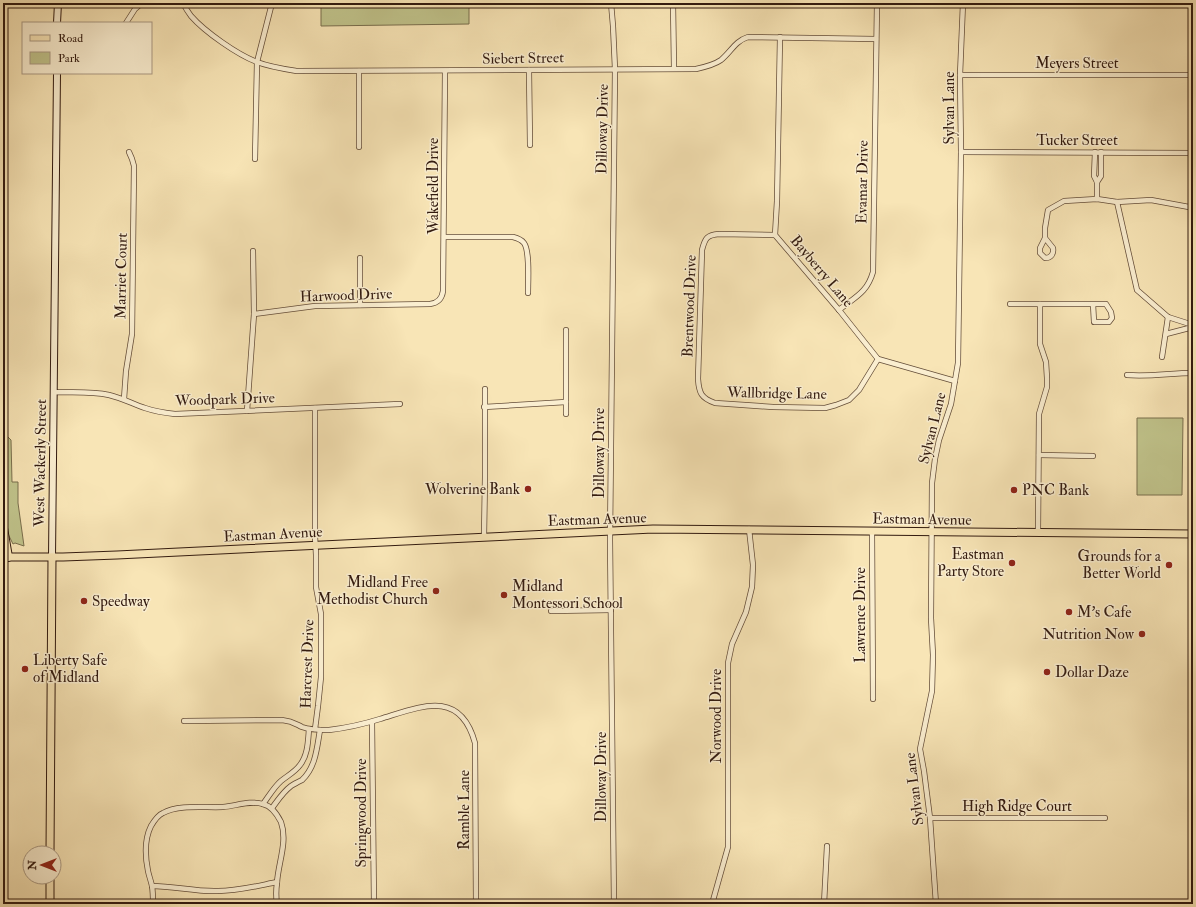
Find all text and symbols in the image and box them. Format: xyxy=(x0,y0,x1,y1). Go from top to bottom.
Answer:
legend xyxy=(22,22,152,74)
text: Road xyxy=(58,31,83,46)
street label: Siebert Street xyxy=(482,48,564,69)
text: Park xyxy=(58,51,80,66)
street label: Meyers Street xyxy=(1035,54,1119,73)
street label: Sylvan Lane xyxy=(940,71,959,145)
street label: Dilloway Drive xyxy=(592,84,613,174)
street label: Tucker Street xyxy=(1036,131,1118,150)
street label: Wakefield Drive xyxy=(424,138,443,235)
street label: Evamar Drive xyxy=(852,140,873,224)
street label: Bayberry Lane xyxy=(786,231,857,311)
street label: Marriet Court xyxy=(111,233,132,319)
street label: Brentwood Drive xyxy=(678,254,701,358)
street label: Harwood Drive xyxy=(299,284,393,307)
street label: Wallbridge Lane xyxy=(726,383,827,404)
street label: Woodpark Drive xyxy=(174,388,275,412)
street label: Sylvan Lane xyxy=(914,390,951,466)
street label: West Wackerly Street xyxy=(30,399,51,528)
street label: Dilloway Drive xyxy=(590,408,609,498)
place label: Wolverine Bank xyxy=(424,480,520,499)
place label: PNC Bank xyxy=(1022,481,1089,500)
marker: Wolverine Bank xyxy=(523,484,533,494)
marker: PNC Bank xyxy=(1009,485,1019,495)
street label: Eastman Avenue xyxy=(547,508,647,531)
street label: Eastman Avenue xyxy=(872,509,972,530)
street label: Eastman Avenue xyxy=(223,522,323,547)
place label: Eastman Party Store xyxy=(937,545,1004,581)
place label: Grounds for a Better World xyxy=(1078,547,1162,583)
marker: Eastman Party Store xyxy=(1007,558,1017,568)
marker: Grounds for a Better World xyxy=(1164,560,1174,570)
street label: Lawrence Drive xyxy=(851,567,870,663)
place label: Midland Free Methodist Church xyxy=(317,573,428,609)
place label: Midland Montessori School xyxy=(512,577,623,613)
marker: Midland Free Methodist Church xyxy=(431,586,441,596)
marker: Midland Montessori School xyxy=(499,590,509,600)
place label: Speedway xyxy=(92,592,150,612)
marker: Speedway xyxy=(79,596,89,606)
place label: M's Cafe xyxy=(1077,603,1132,622)
marker: M's Cafe xyxy=(1064,607,1074,617)
street label: Harcrest Drive xyxy=(296,619,319,709)
place label: Nutrition Now xyxy=(1043,625,1135,644)
marker: Nutrition Now xyxy=(1137,629,1147,639)
place label: Liberty Safe of Midland xyxy=(33,651,107,687)
place label: Dollar Daze xyxy=(1055,663,1129,682)
marker: Liberty Safe of Midland xyxy=(20,664,30,674)
marker: Dollar Daze xyxy=(1042,667,1052,677)
street label: Norwood Drive xyxy=(707,669,726,763)
street label: Dilloway Drive xyxy=(592,732,611,822)
street label: Sylvan Lane xyxy=(901,752,928,826)
street label: Springwood Drive xyxy=(352,758,372,868)
street label: Ramble Lane xyxy=(455,770,474,850)
street label: High Ridge Court xyxy=(962,797,1072,816)
north arrow xyxy=(22,845,62,885)
text: N xyxy=(26,859,39,871)

